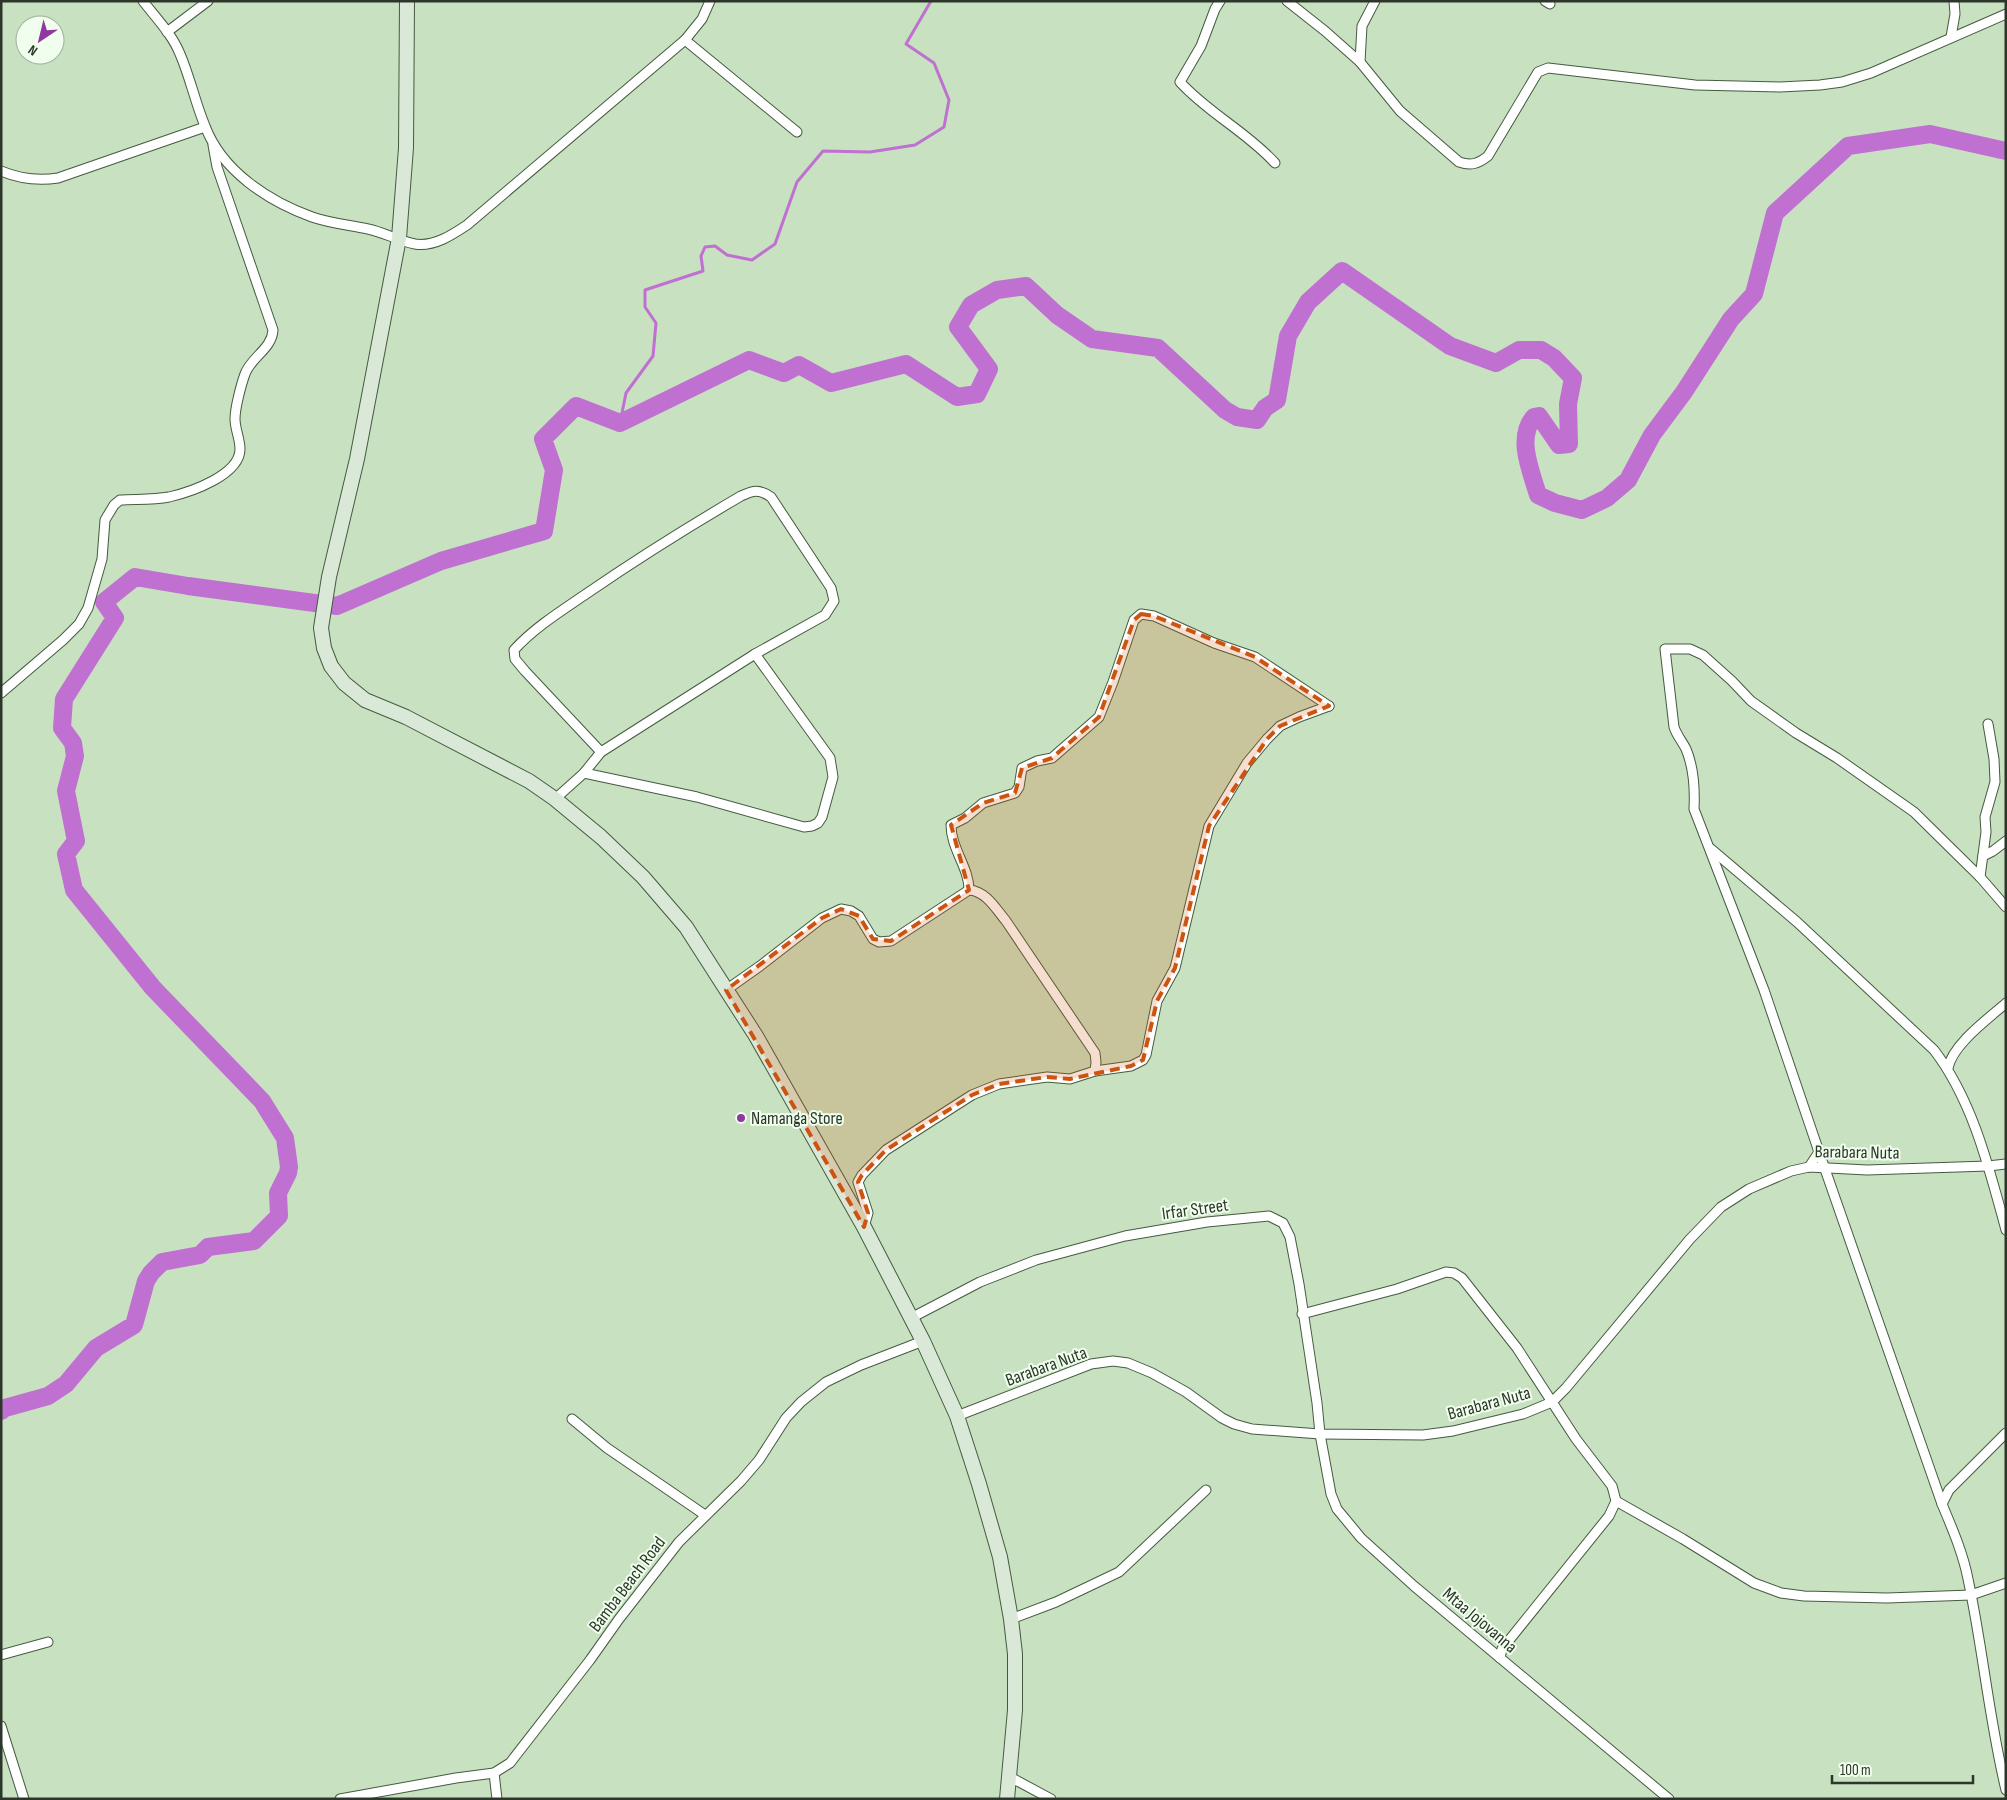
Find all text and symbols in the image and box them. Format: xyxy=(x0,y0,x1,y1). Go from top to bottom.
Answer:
north arrow xyxy=(15,15,65,65)
text: N xyxy=(25,41,41,59)
place label: Namanga Store xyxy=(751,1108,843,1129)
marker: Namanga Store xyxy=(735,1112,747,1124)
street label: Barabara Nuta xyxy=(1814,1141,1900,1164)
street label: Irfar Street xyxy=(1160,1194,1230,1225)
street label: Barabara Nuta xyxy=(1003,1342,1090,1391)
street label: Barabara Nuta xyxy=(1445,1382,1533,1425)
street label: Bamba Beach Road xyxy=(585,1533,670,1636)
street label: Mtaa Jojovanna xyxy=(1438,1583,1521,1658)
scale bar xyxy=(1832,1752,1973,1784)
text: 100 m xyxy=(1840,1761,1871,1780)

